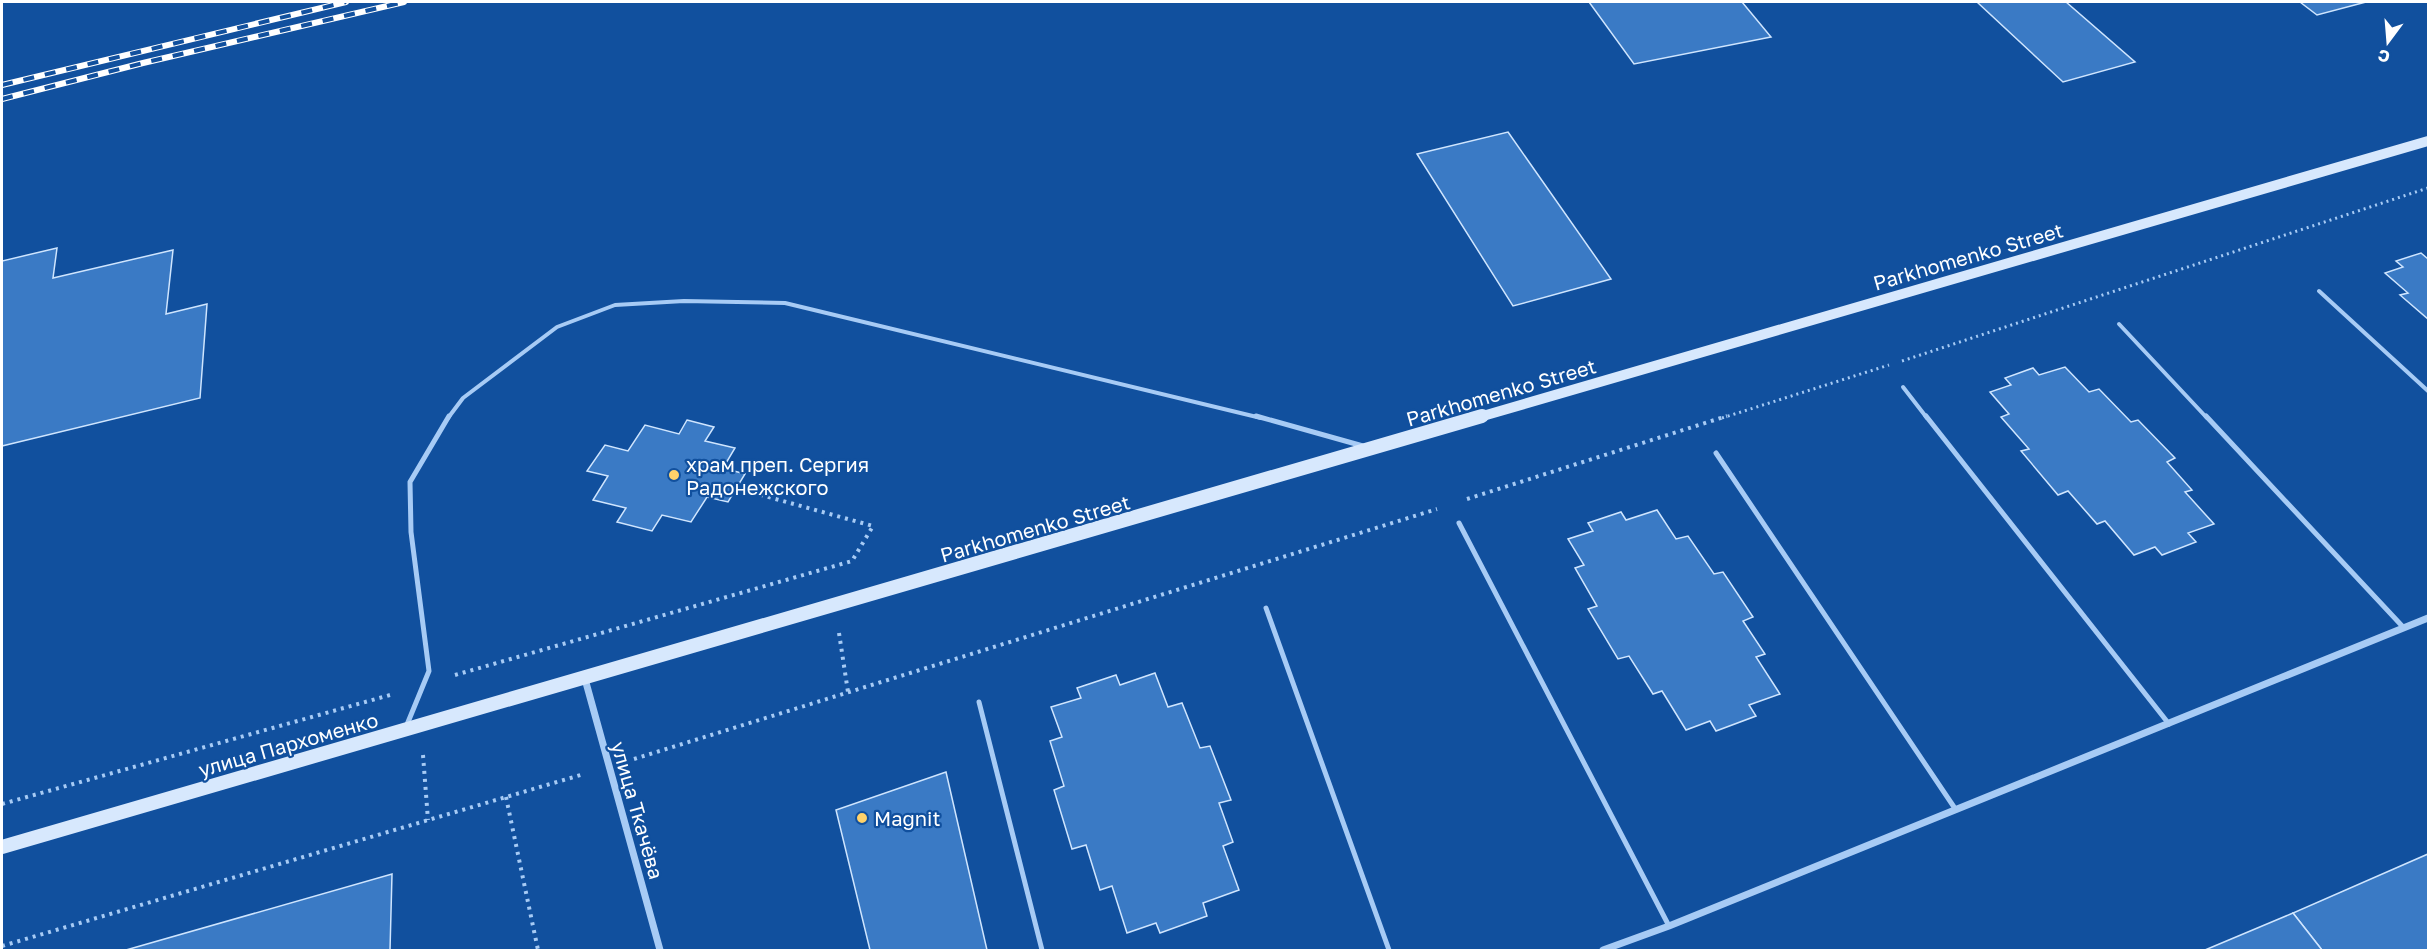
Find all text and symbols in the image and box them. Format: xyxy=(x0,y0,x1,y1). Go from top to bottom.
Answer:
north arrow xyxy=(2358,12,2418,72)
text: С xyxy=(2376,45,2392,68)
street label: Parkhomenko Street xyxy=(1870,217,2066,295)
street label: Parkhomenko Street xyxy=(1403,353,1599,431)
place label: храм преп. Сергия Радонежского xyxy=(686,452,869,499)
marker: храм преп. Сергия Радонежского xyxy=(667,468,681,482)
street label: Parkhomenko Street xyxy=(937,489,1133,567)
street label: улица Пархоменко xyxy=(195,707,381,781)
street label: улица Ткачёва xyxy=(607,738,669,882)
place label: Magnit xyxy=(874,806,940,830)
marker: Magnit xyxy=(855,811,869,825)

